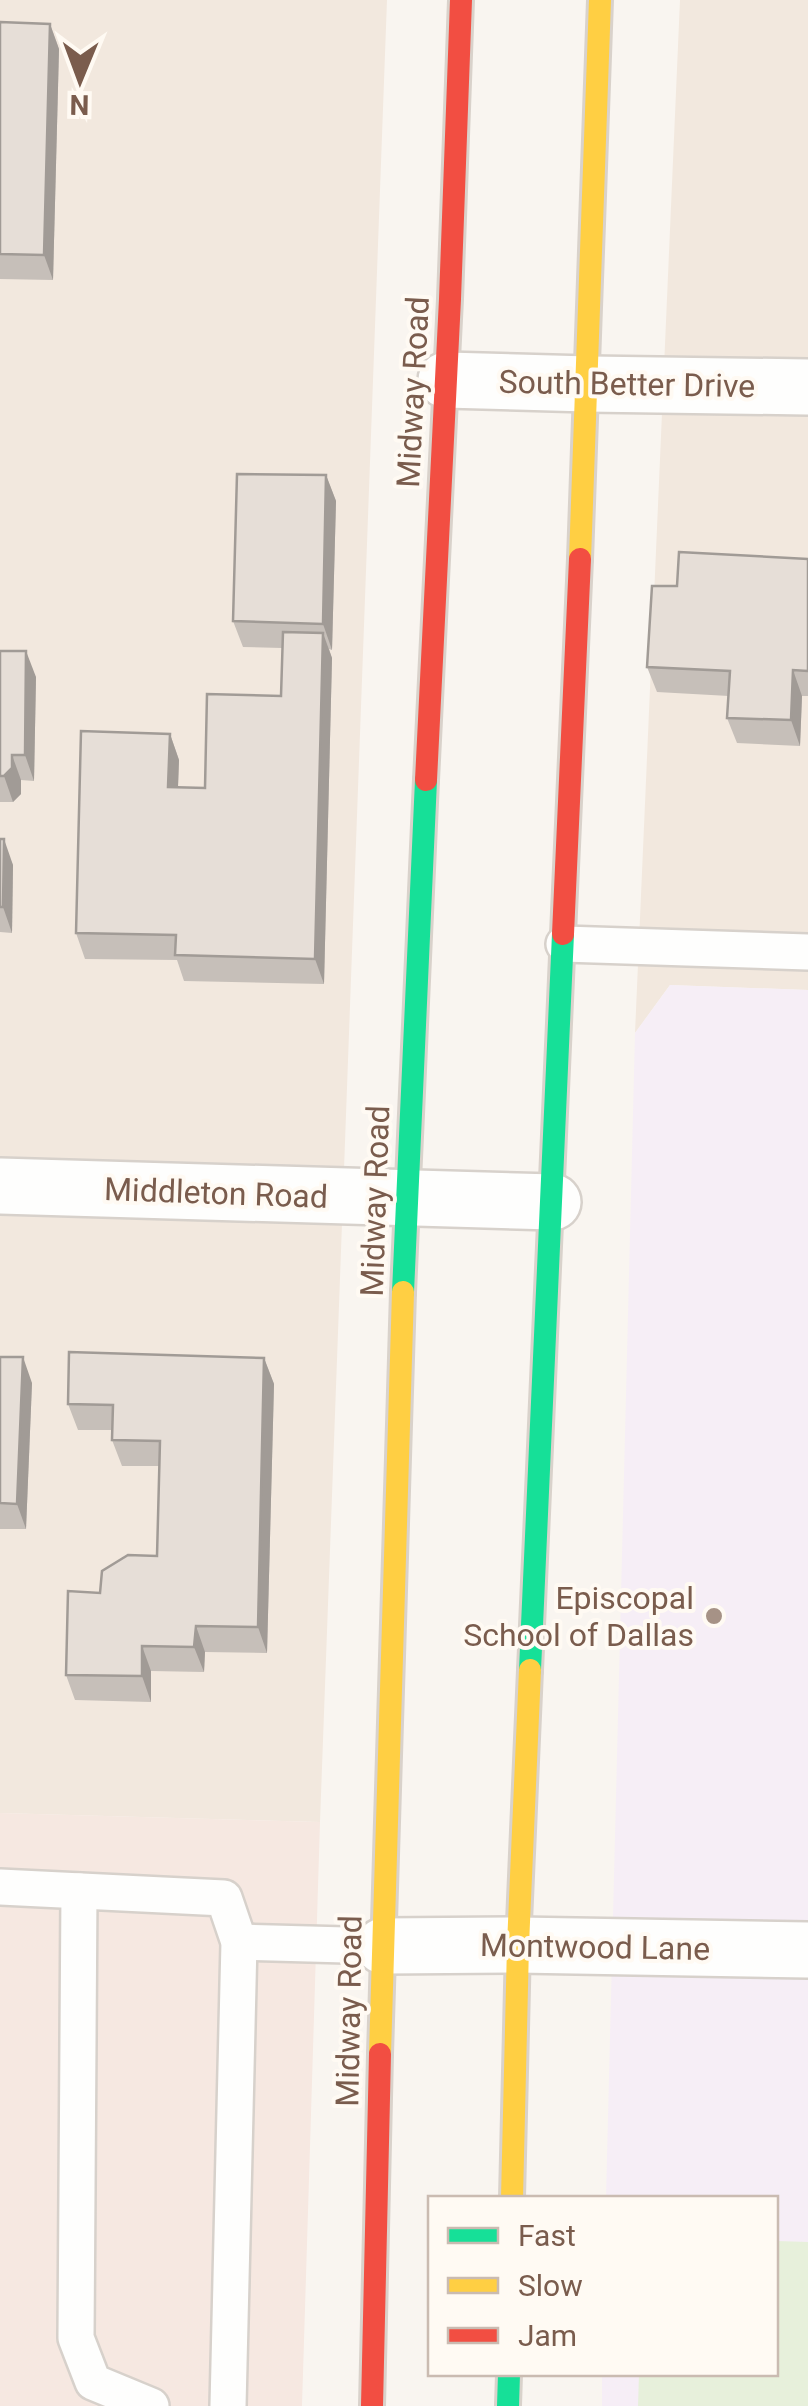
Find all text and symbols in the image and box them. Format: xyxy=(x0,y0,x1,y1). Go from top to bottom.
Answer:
north arrow xyxy=(30,30,130,130)
text: N xyxy=(69,88,90,121)
street label: Midway Road xyxy=(389,295,437,489)
street label: South Better Drive xyxy=(498,363,756,405)
street label: Midway Road xyxy=(353,1105,397,1297)
street label: Middleton Road xyxy=(103,1170,329,1216)
place label: Episcopal School of Dallas xyxy=(463,1579,694,1654)
marker: Episcopal School of Dallas xyxy=(703,1605,725,1627)
street label: Midway Road xyxy=(328,1915,370,2107)
street label: Montwood Lane xyxy=(480,1926,710,1968)
legend xyxy=(428,2196,778,2376)
text: Fast xyxy=(518,2218,576,2253)
text: Slow xyxy=(518,2268,583,2303)
text: Jam xyxy=(518,2318,577,2353)

